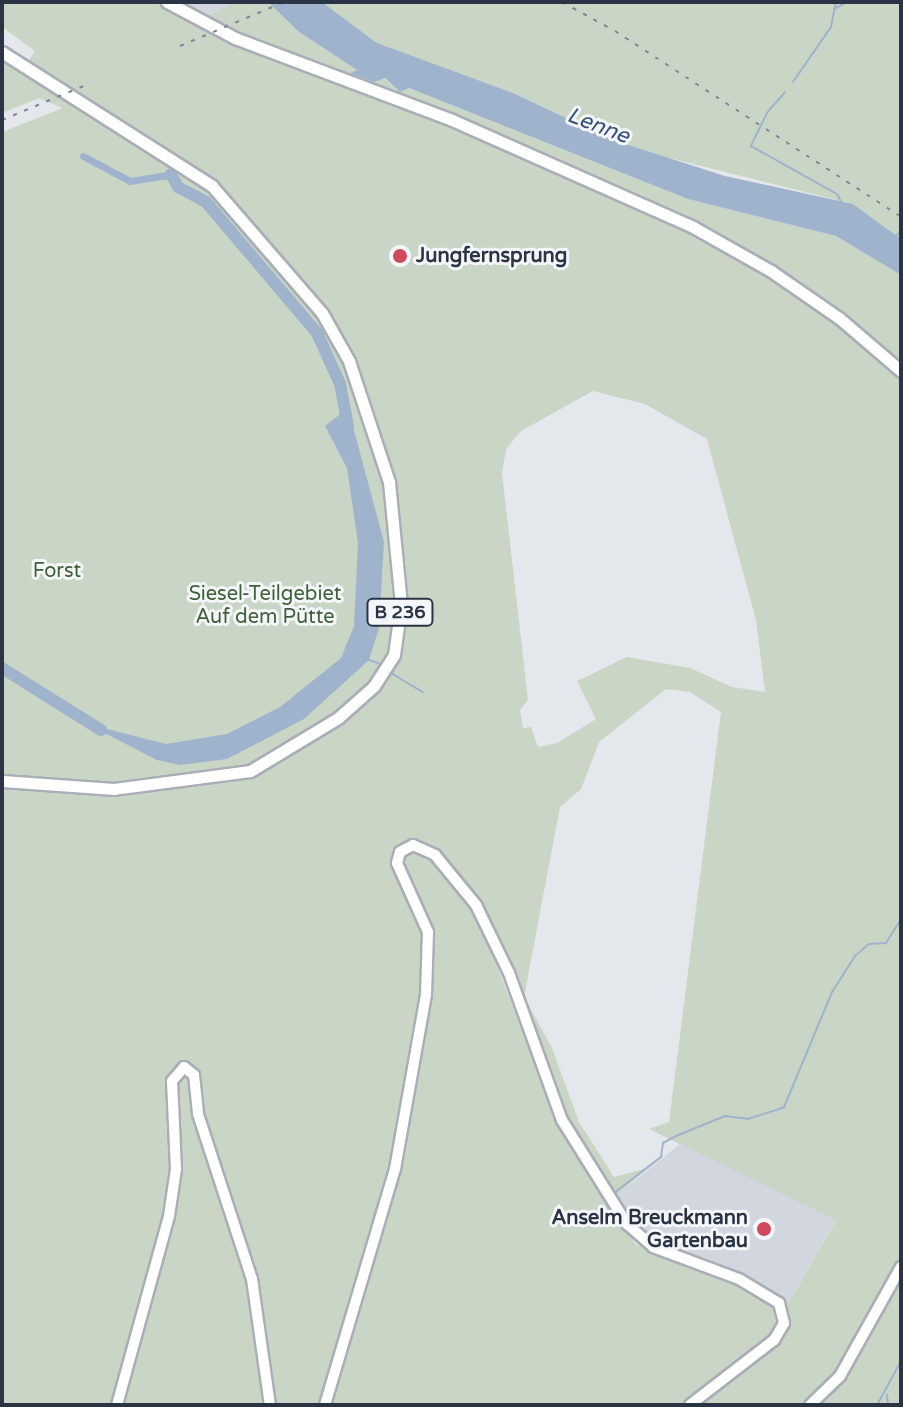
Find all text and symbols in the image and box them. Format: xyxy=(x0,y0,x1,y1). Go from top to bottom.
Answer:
water label: Lenne xyxy=(563,102,633,150)
place label: Jungfernsprung xyxy=(416,244,567,268)
marker: Jungfernsprung xyxy=(391,247,409,265)
park label: Forst xyxy=(33,559,81,583)
park label: Siesel-Teilgebiet Auf dem Pütte xyxy=(189,582,341,629)
road number: B 236 xyxy=(366,598,434,626)
place label: Anselm Breuckmann Gartenbau xyxy=(551,1206,748,1253)
marker: Anselm Breuckmann Gartenbau xyxy=(755,1220,773,1238)

